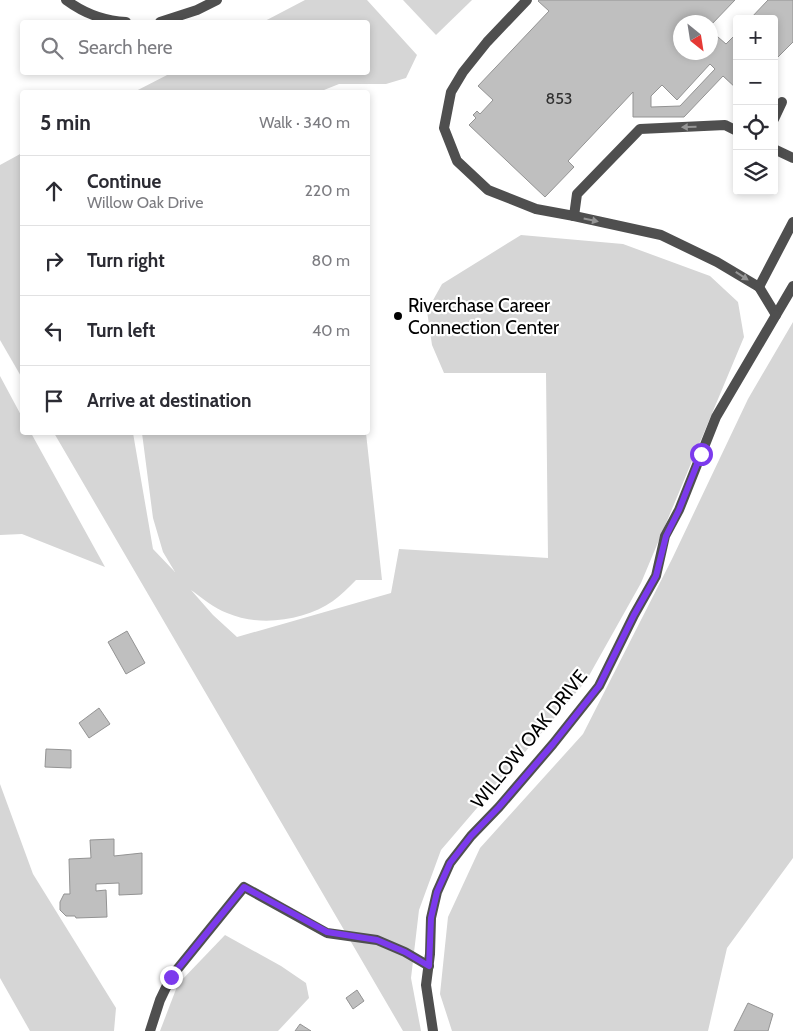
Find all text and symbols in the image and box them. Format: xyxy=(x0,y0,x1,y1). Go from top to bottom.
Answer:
north arrow xyxy=(673,15,718,60)
map controls xyxy=(733,15,778,195)
button: + xyxy=(733,15,778,60)
search box xyxy=(20,20,370,75)
icon: search xyxy=(38,34,66,62)
text: Search here xyxy=(78,36,172,59)
button: − xyxy=(733,60,778,105)
house number: 853 xyxy=(545,89,573,108)
button: locate xyxy=(733,105,778,150)
text: 5 min xyxy=(40,110,91,135)
text: Walk · 340 m xyxy=(259,113,350,132)
one-way arrow xyxy=(681,123,697,131)
button: layers xyxy=(733,150,778,195)
text: Continue xyxy=(87,170,161,193)
icon: ahead xyxy=(40,177,68,205)
text: 220 m xyxy=(304,181,350,200)
text: Willow Oak Drive xyxy=(87,193,203,212)
one-way arrow xyxy=(583,216,599,224)
icon: right xyxy=(40,247,68,275)
text: Turn right xyxy=(87,249,165,272)
text: 80 m xyxy=(312,251,350,270)
one-way arrow xyxy=(735,271,748,281)
place label: Riverchase Career Connection Center xyxy=(408,294,559,339)
marker: Riverchase Career Connection Center xyxy=(392,310,404,322)
icon: left xyxy=(40,317,68,345)
text: Turn left xyxy=(87,319,155,342)
text: 40 m xyxy=(312,321,350,340)
icon: arrive xyxy=(40,387,68,415)
text: Arrive at destination xyxy=(87,389,251,412)
route start xyxy=(690,443,713,466)
street label: WILLOW OAK DRIVE xyxy=(466,665,592,813)
route end xyxy=(160,966,183,989)

